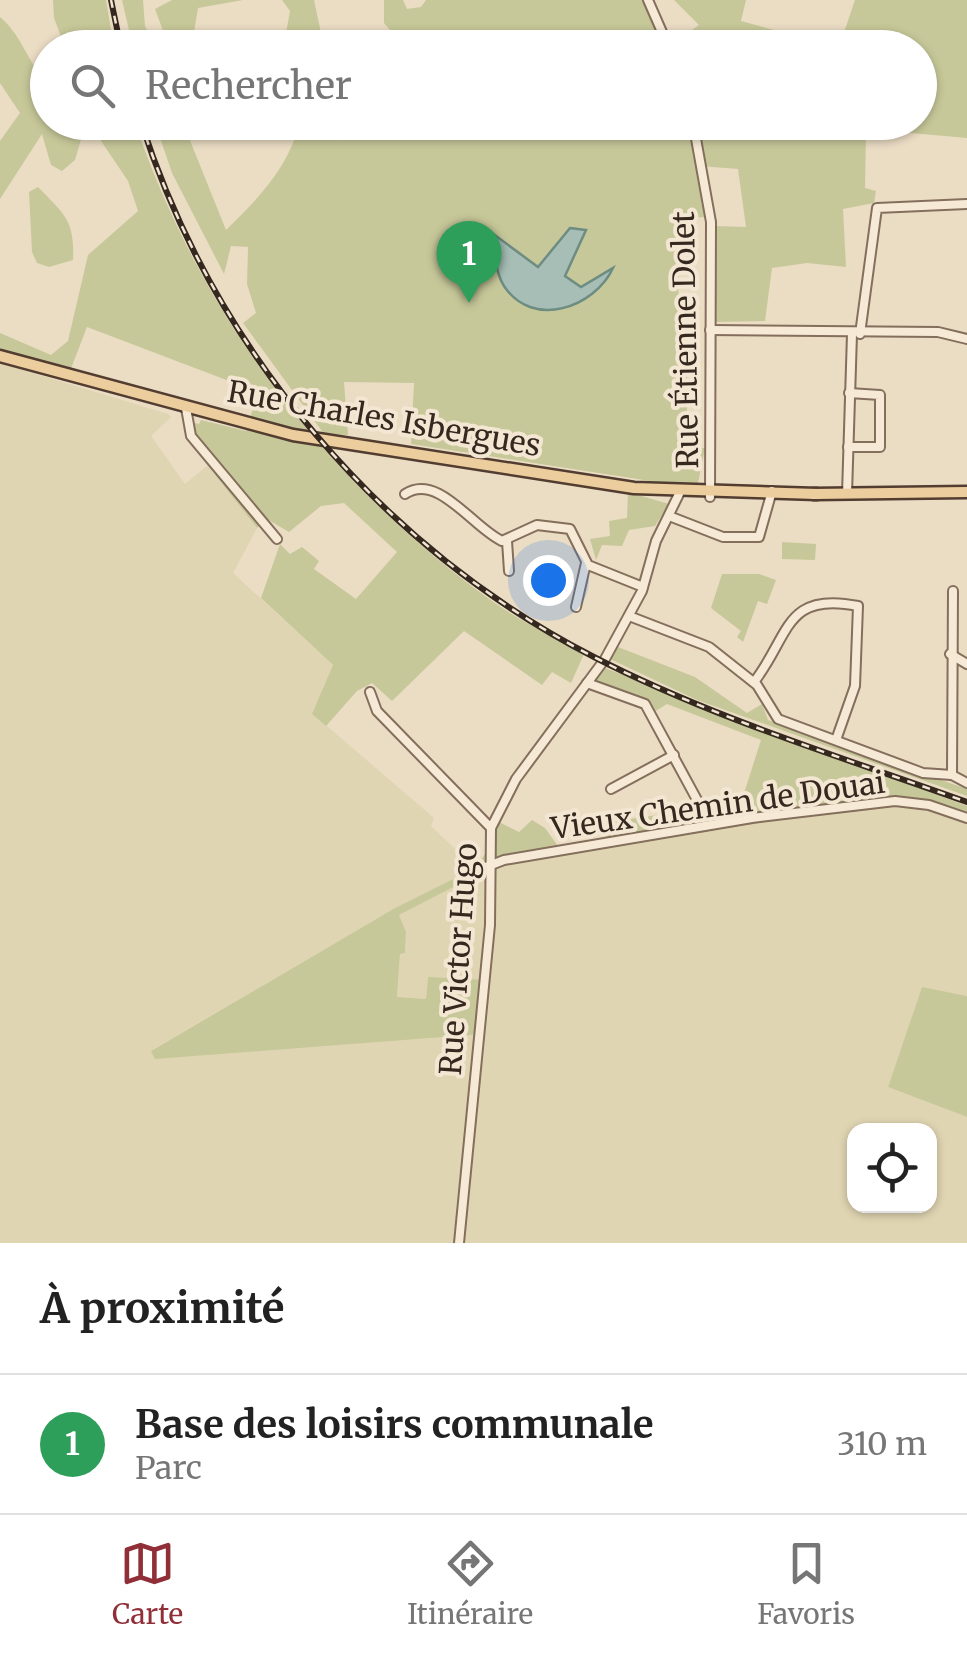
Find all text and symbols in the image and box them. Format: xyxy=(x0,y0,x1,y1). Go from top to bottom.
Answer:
search box xyxy=(30,30,937,140)
icon: search xyxy=(65,58,120,113)
text: Rechercher xyxy=(145,62,352,109)
street label: Rue Étienne Dolet xyxy=(664,211,706,469)
pin: 1 xyxy=(436,220,502,303)
street label: Rue Charles Isbergues xyxy=(225,372,544,464)
your location xyxy=(523,555,574,606)
street label: Vieux Chemin de Douai xyxy=(548,763,887,847)
street label: Rue Victor Hugo xyxy=(431,842,485,1076)
map controls xyxy=(847,1123,937,1213)
button: locate xyxy=(847,1123,937,1213)
text: À proximité xyxy=(40,1282,284,1334)
text: Base des loisirs communale xyxy=(135,1401,654,1448)
text: 1 xyxy=(65,1424,80,1464)
text: 310 m xyxy=(837,1424,927,1464)
text: Parc xyxy=(135,1448,202,1488)
tab: Carte xyxy=(112,1536,183,1632)
tab: Itinéraire xyxy=(407,1536,533,1632)
tab: Favoris xyxy=(757,1536,855,1632)

